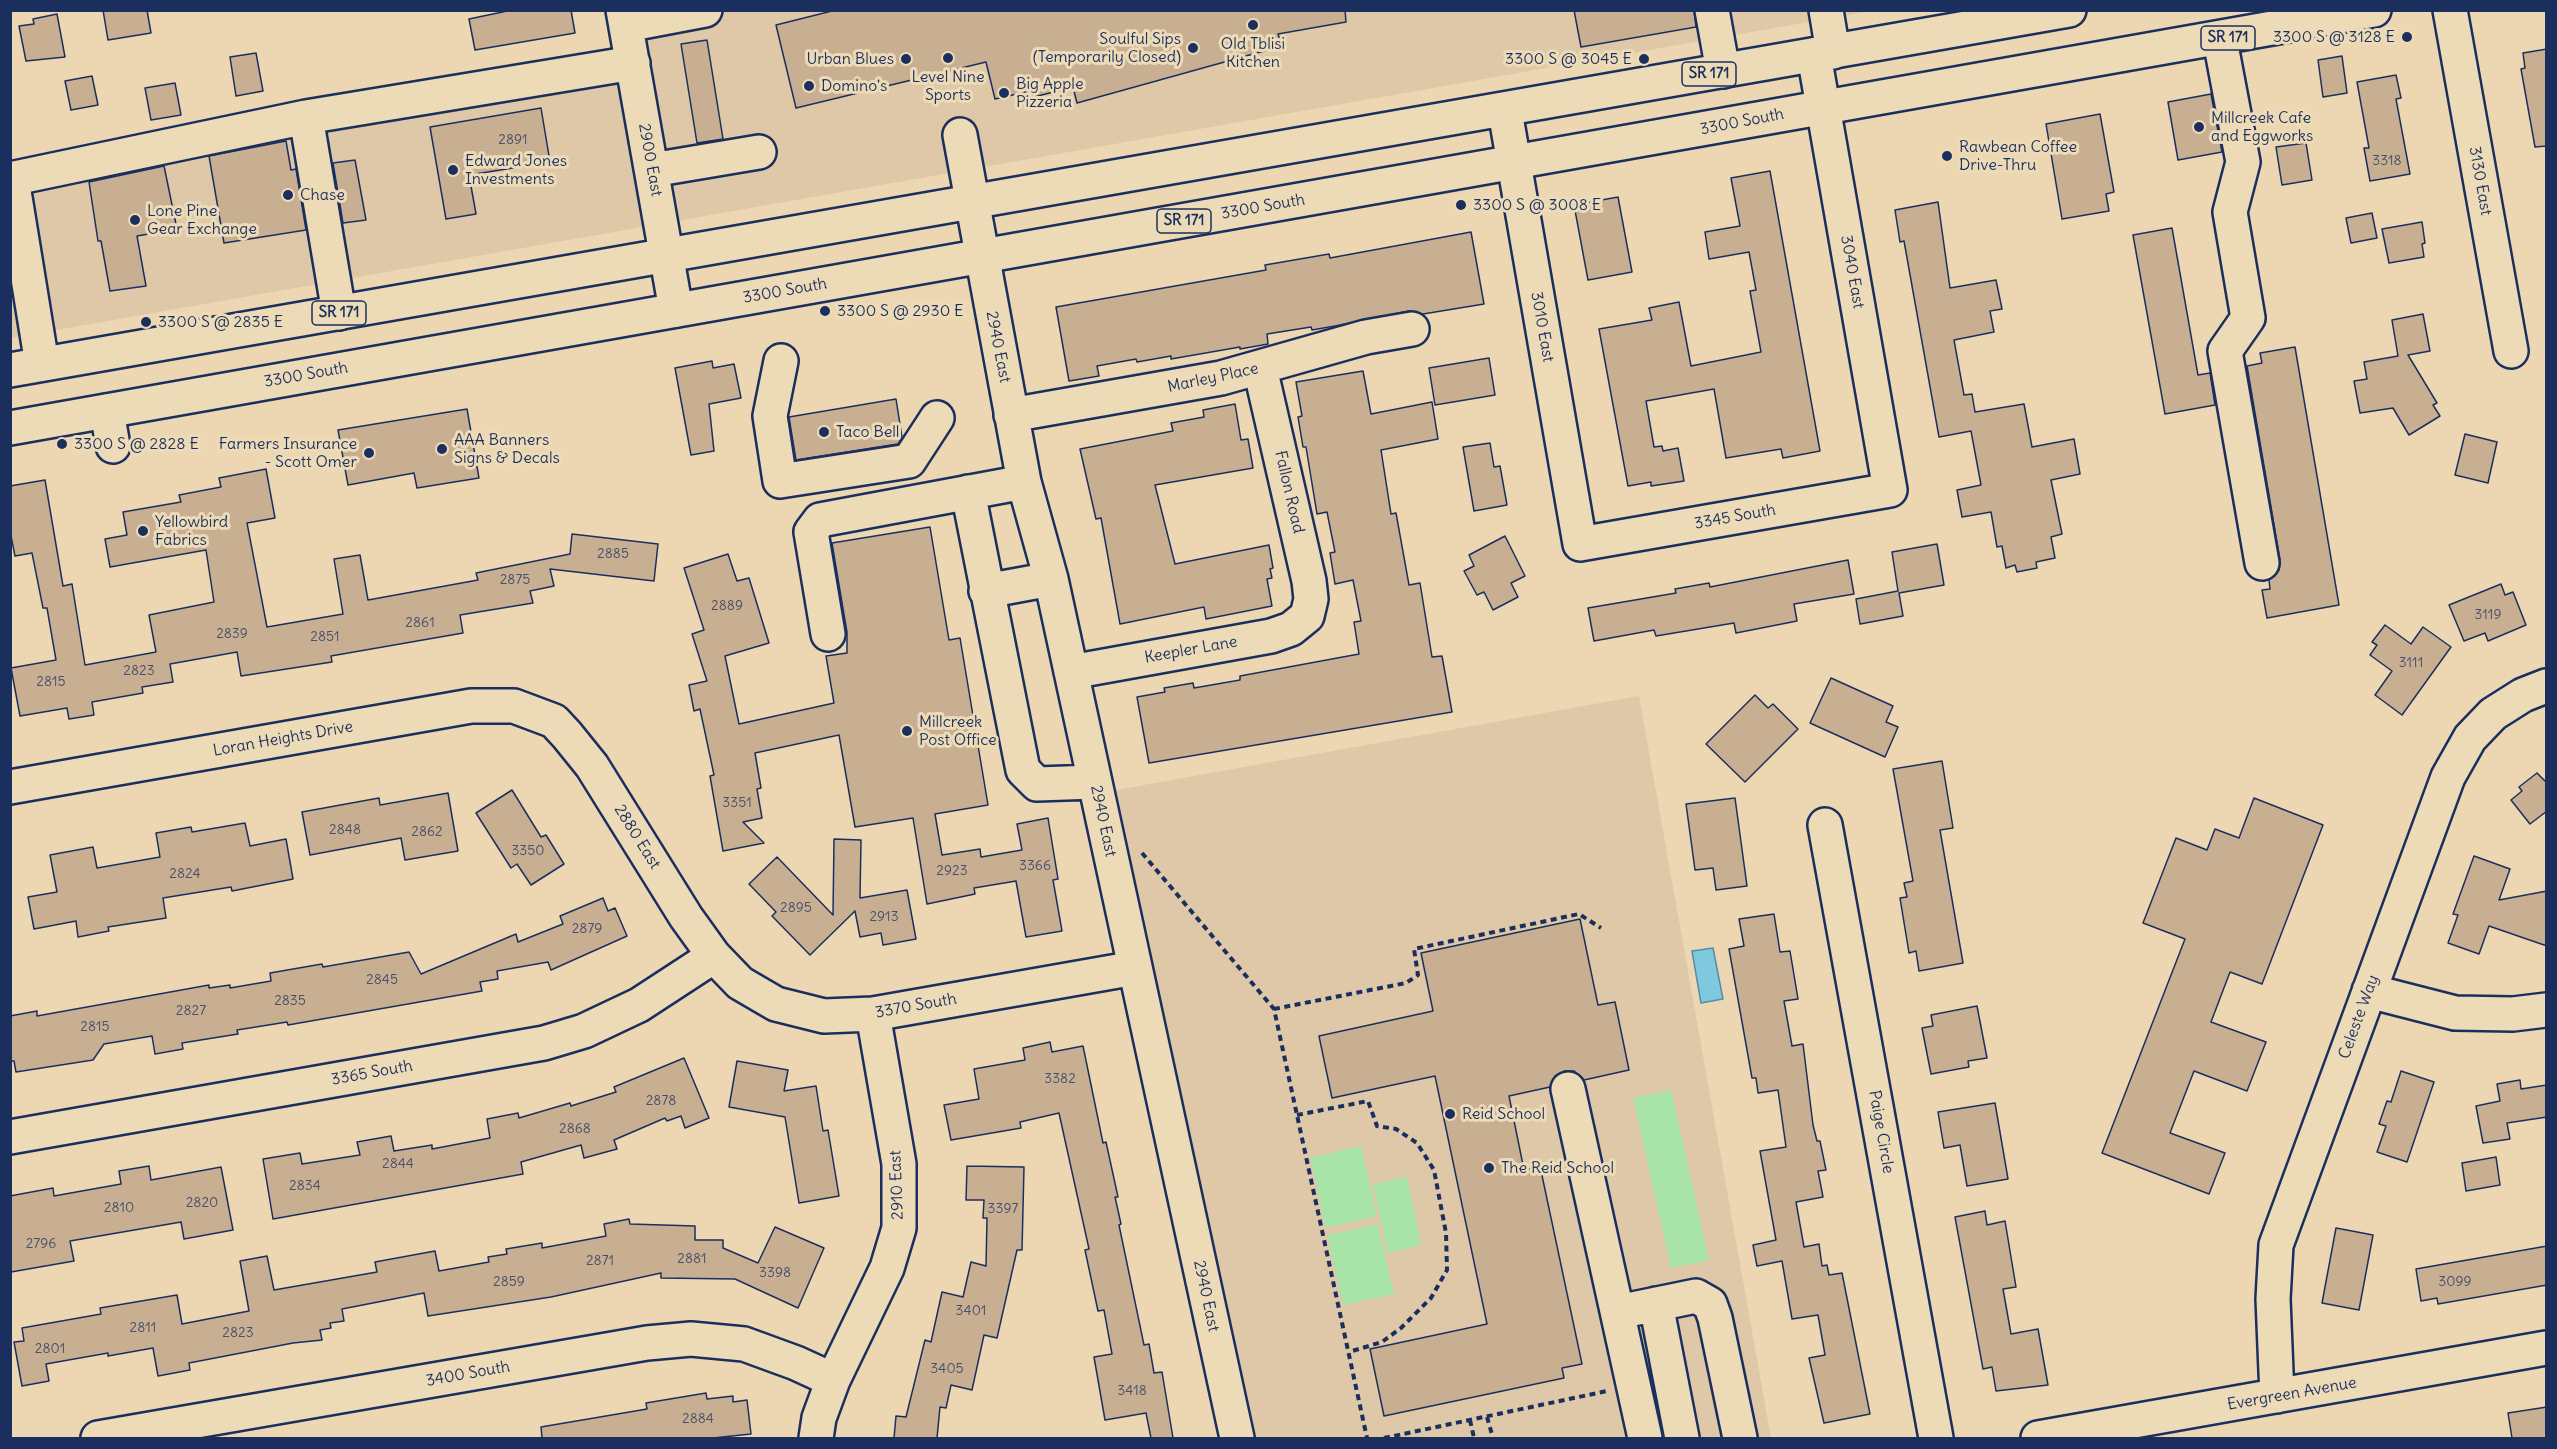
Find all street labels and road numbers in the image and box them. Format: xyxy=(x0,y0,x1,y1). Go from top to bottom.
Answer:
road number: SR 171 xyxy=(2201,26,2255,50)
road number: SR 171 xyxy=(1682,62,1736,86)
street label: 3300 South xyxy=(1699,104,1785,140)
street label: 2900 East xyxy=(634,122,666,198)
street label: 3130 East xyxy=(2464,145,2496,217)
street label: 3300 South xyxy=(1220,190,1306,224)
road number: SR 171 xyxy=(1157,209,1211,233)
street label: 3040 East xyxy=(1836,234,1868,310)
street label: 3300 South xyxy=(742,274,828,308)
street label: 3010 East xyxy=(1526,290,1558,364)
road number: SR 171 xyxy=(312,301,366,325)
street label: 2940 East xyxy=(982,310,1014,384)
street label: 3300 South xyxy=(263,358,349,392)
street label: Marley Place xyxy=(1166,359,1260,397)
street label: Fallon Road xyxy=(1270,449,1308,535)
street label: 3345 South xyxy=(1693,500,1777,534)
street label: Keepler Lane xyxy=(1143,632,1239,668)
street label: Loran Heights Drive xyxy=(211,717,355,761)
street label: 2940 East xyxy=(1086,784,1120,858)
street label: 2880 East xyxy=(610,801,664,873)
street label: Celeste Way xyxy=(2335,972,2383,1062)
street label: 3370 South xyxy=(874,989,958,1023)
street label: 3365 South xyxy=(330,1056,414,1090)
street label: Paige Circle xyxy=(1864,1089,1898,1175)
street label: 2910 East xyxy=(886,1150,908,1220)
street label: 2940 East xyxy=(1189,1259,1223,1333)
street label: 3400 South xyxy=(424,1357,512,1391)
street label: Evergreen Avenue xyxy=(2226,1373,2358,1415)

